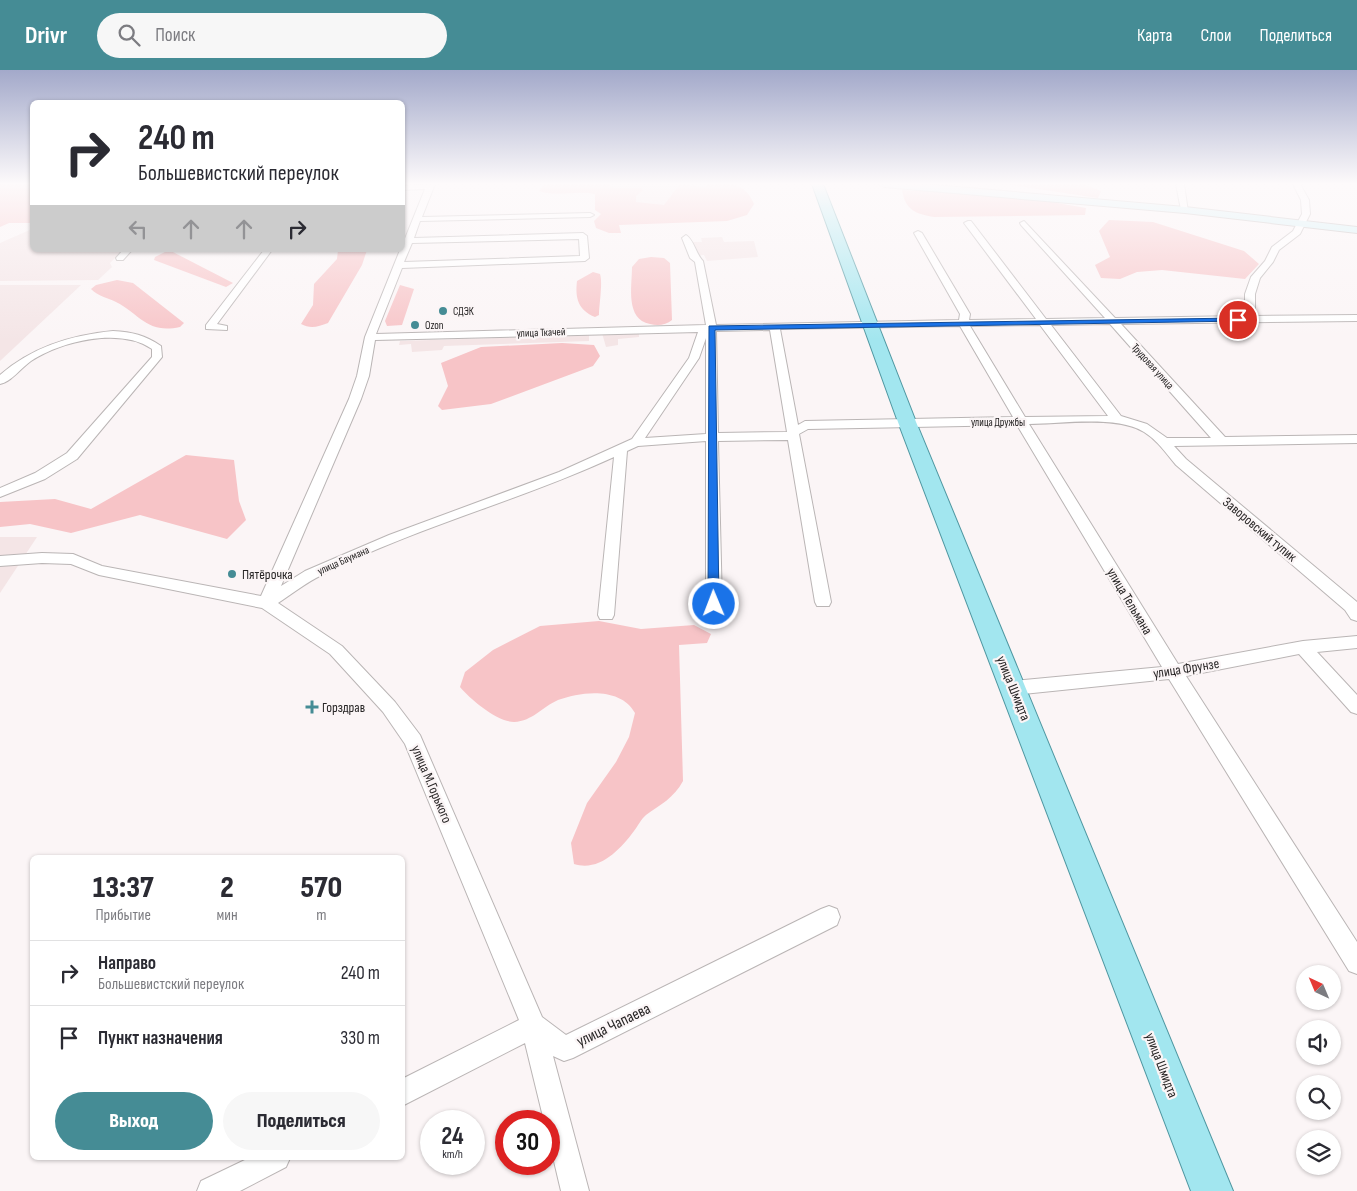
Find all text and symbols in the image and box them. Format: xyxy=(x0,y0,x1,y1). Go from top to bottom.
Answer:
search box xyxy=(97,13,447,58)
text: Drivr xyxy=(25,21,67,50)
icon: search xyxy=(115,21,143,49)
text: Поиск xyxy=(155,24,195,47)
text: Карта xyxy=(1137,25,1173,46)
text: Слои xyxy=(1201,25,1232,46)
text: Поделиться xyxy=(1260,25,1332,46)
text: 240 m xyxy=(138,117,215,160)
icon: right xyxy=(55,120,120,185)
text: Большевистский переулок xyxy=(138,160,339,187)
icon: left xyxy=(124,215,152,243)
icon: ahead xyxy=(177,215,205,243)
icon: ahead xyxy=(230,215,258,243)
icon: right xyxy=(283,215,311,243)
pin xyxy=(1217,299,1259,341)
marker: СДЭК xyxy=(437,305,449,317)
place label: СДЭК xyxy=(453,305,474,318)
icon: arrive xyxy=(1224,306,1252,334)
marker: Ozon xyxy=(409,319,421,331)
place label: Ozon xyxy=(425,319,444,332)
street label: улица Ткачей xyxy=(516,325,566,340)
street label: Трудовая улица xyxy=(1129,341,1177,392)
street label: улица Дружбы xyxy=(971,416,1025,429)
street label: Заворовский тупик xyxy=(1219,494,1301,566)
street label: улица Баумана xyxy=(315,543,371,578)
street label: улица Тельмана xyxy=(1103,565,1156,638)
place label: Пятёрочка xyxy=(242,566,293,583)
marker: Пятёрочка xyxy=(226,568,238,580)
position arrow xyxy=(687,577,739,629)
street label: улица Шмидта xyxy=(993,653,1034,723)
street label: улица Фрунзе xyxy=(1152,655,1220,682)
place label: Горздрав xyxy=(322,699,365,716)
marker: Горздрав xyxy=(306,701,318,713)
street label: улица М.Горького xyxy=(408,743,456,826)
text: 13:37 xyxy=(93,870,154,906)
text: 2 xyxy=(220,870,234,906)
text: 570 xyxy=(300,870,342,906)
text: Прибытие xyxy=(95,906,151,925)
text: мин xyxy=(216,906,238,925)
text: m xyxy=(316,906,326,925)
text: Направо xyxy=(98,952,156,975)
icon: right xyxy=(55,959,83,987)
text: 240 m xyxy=(341,962,380,985)
north arrow xyxy=(1296,965,1341,1010)
map controls xyxy=(1296,965,1341,1175)
text: Большевистский переулок xyxy=(98,975,244,994)
street label: улица Чапаева xyxy=(574,999,654,1051)
button: sound xyxy=(1296,1020,1341,1065)
icon: arrive xyxy=(55,1024,83,1052)
text: Пункт назначения xyxy=(98,1027,223,1050)
text: 330 m xyxy=(340,1027,380,1050)
street label: улица Шмидта xyxy=(1141,1030,1182,1100)
button: search xyxy=(1296,1075,1341,1120)
button: Выход xyxy=(55,1092,213,1150)
button: Поделиться xyxy=(223,1092,380,1150)
speed limit sign: 30 xyxy=(495,1110,560,1175)
text: 24 xyxy=(441,1121,464,1152)
button: layers xyxy=(1296,1130,1341,1175)
text: km/h xyxy=(442,1147,463,1162)

